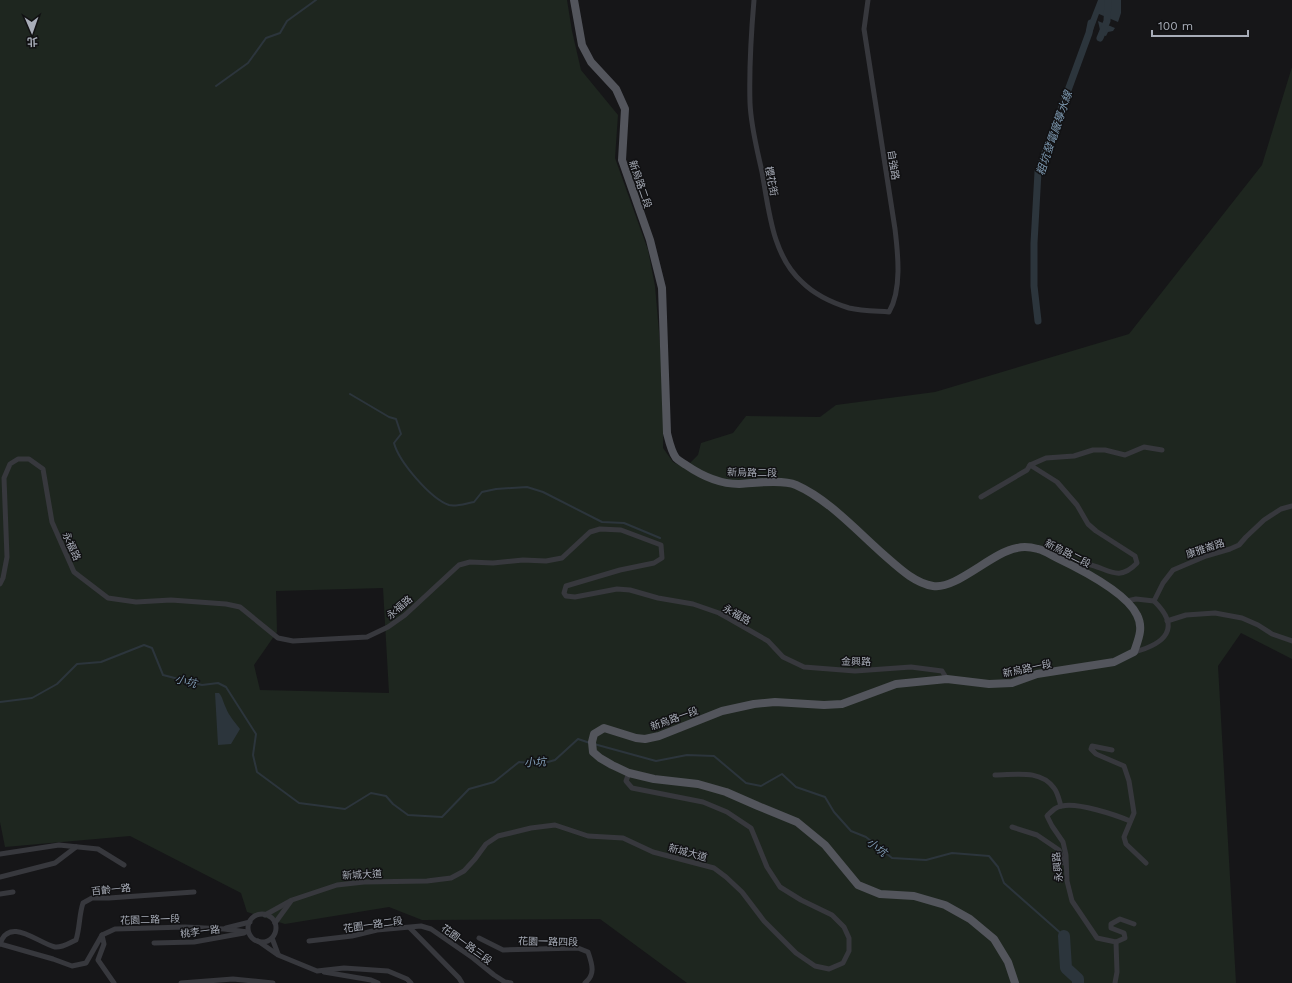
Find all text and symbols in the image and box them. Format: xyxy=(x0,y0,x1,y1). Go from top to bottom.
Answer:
north arrow xyxy=(12,12,52,52)
scale bar xyxy=(1152,12,1248,38)
text: 100 m xyxy=(1158,19,1193,33)
text: 北 xyxy=(27,35,38,48)
water label: 粗坑發電廠導水線 xyxy=(1034,88,1076,177)
street label: 自強路 xyxy=(886,149,901,181)
street label: 新烏路二段 xyxy=(627,159,654,210)
street label: 櫻花街 xyxy=(763,165,780,197)
street label: 新烏路二段 xyxy=(727,467,777,478)
street label: 永福路 xyxy=(60,530,83,562)
street label: 新烏路二段 xyxy=(1043,537,1093,570)
street label: 康雅崙路 xyxy=(1184,537,1226,560)
street label: 永福路 xyxy=(384,593,414,621)
street label: 永福路 xyxy=(721,602,753,627)
street label: 金興路 xyxy=(841,656,871,667)
street label: 新烏路一段 xyxy=(1002,658,1053,679)
water label: 小坑 xyxy=(174,672,200,691)
street label: 新烏路一段 xyxy=(649,705,700,732)
water label: 小坑 xyxy=(524,755,548,770)
water label: 小坑 xyxy=(864,835,891,861)
street label: 新城大道 xyxy=(667,842,709,863)
street label: 永興路 xyxy=(1050,851,1065,882)
street label: 新城大道 xyxy=(342,868,382,881)
street label: 百齡一路 xyxy=(91,882,132,897)
street label: 花園二路一段 xyxy=(120,913,180,926)
street label: 花園一路二段 xyxy=(343,915,404,934)
street label: 花園一路三段 xyxy=(439,922,494,966)
street label: 桃李一路 xyxy=(180,924,221,939)
street label: 花園一路四段 xyxy=(518,935,578,948)

